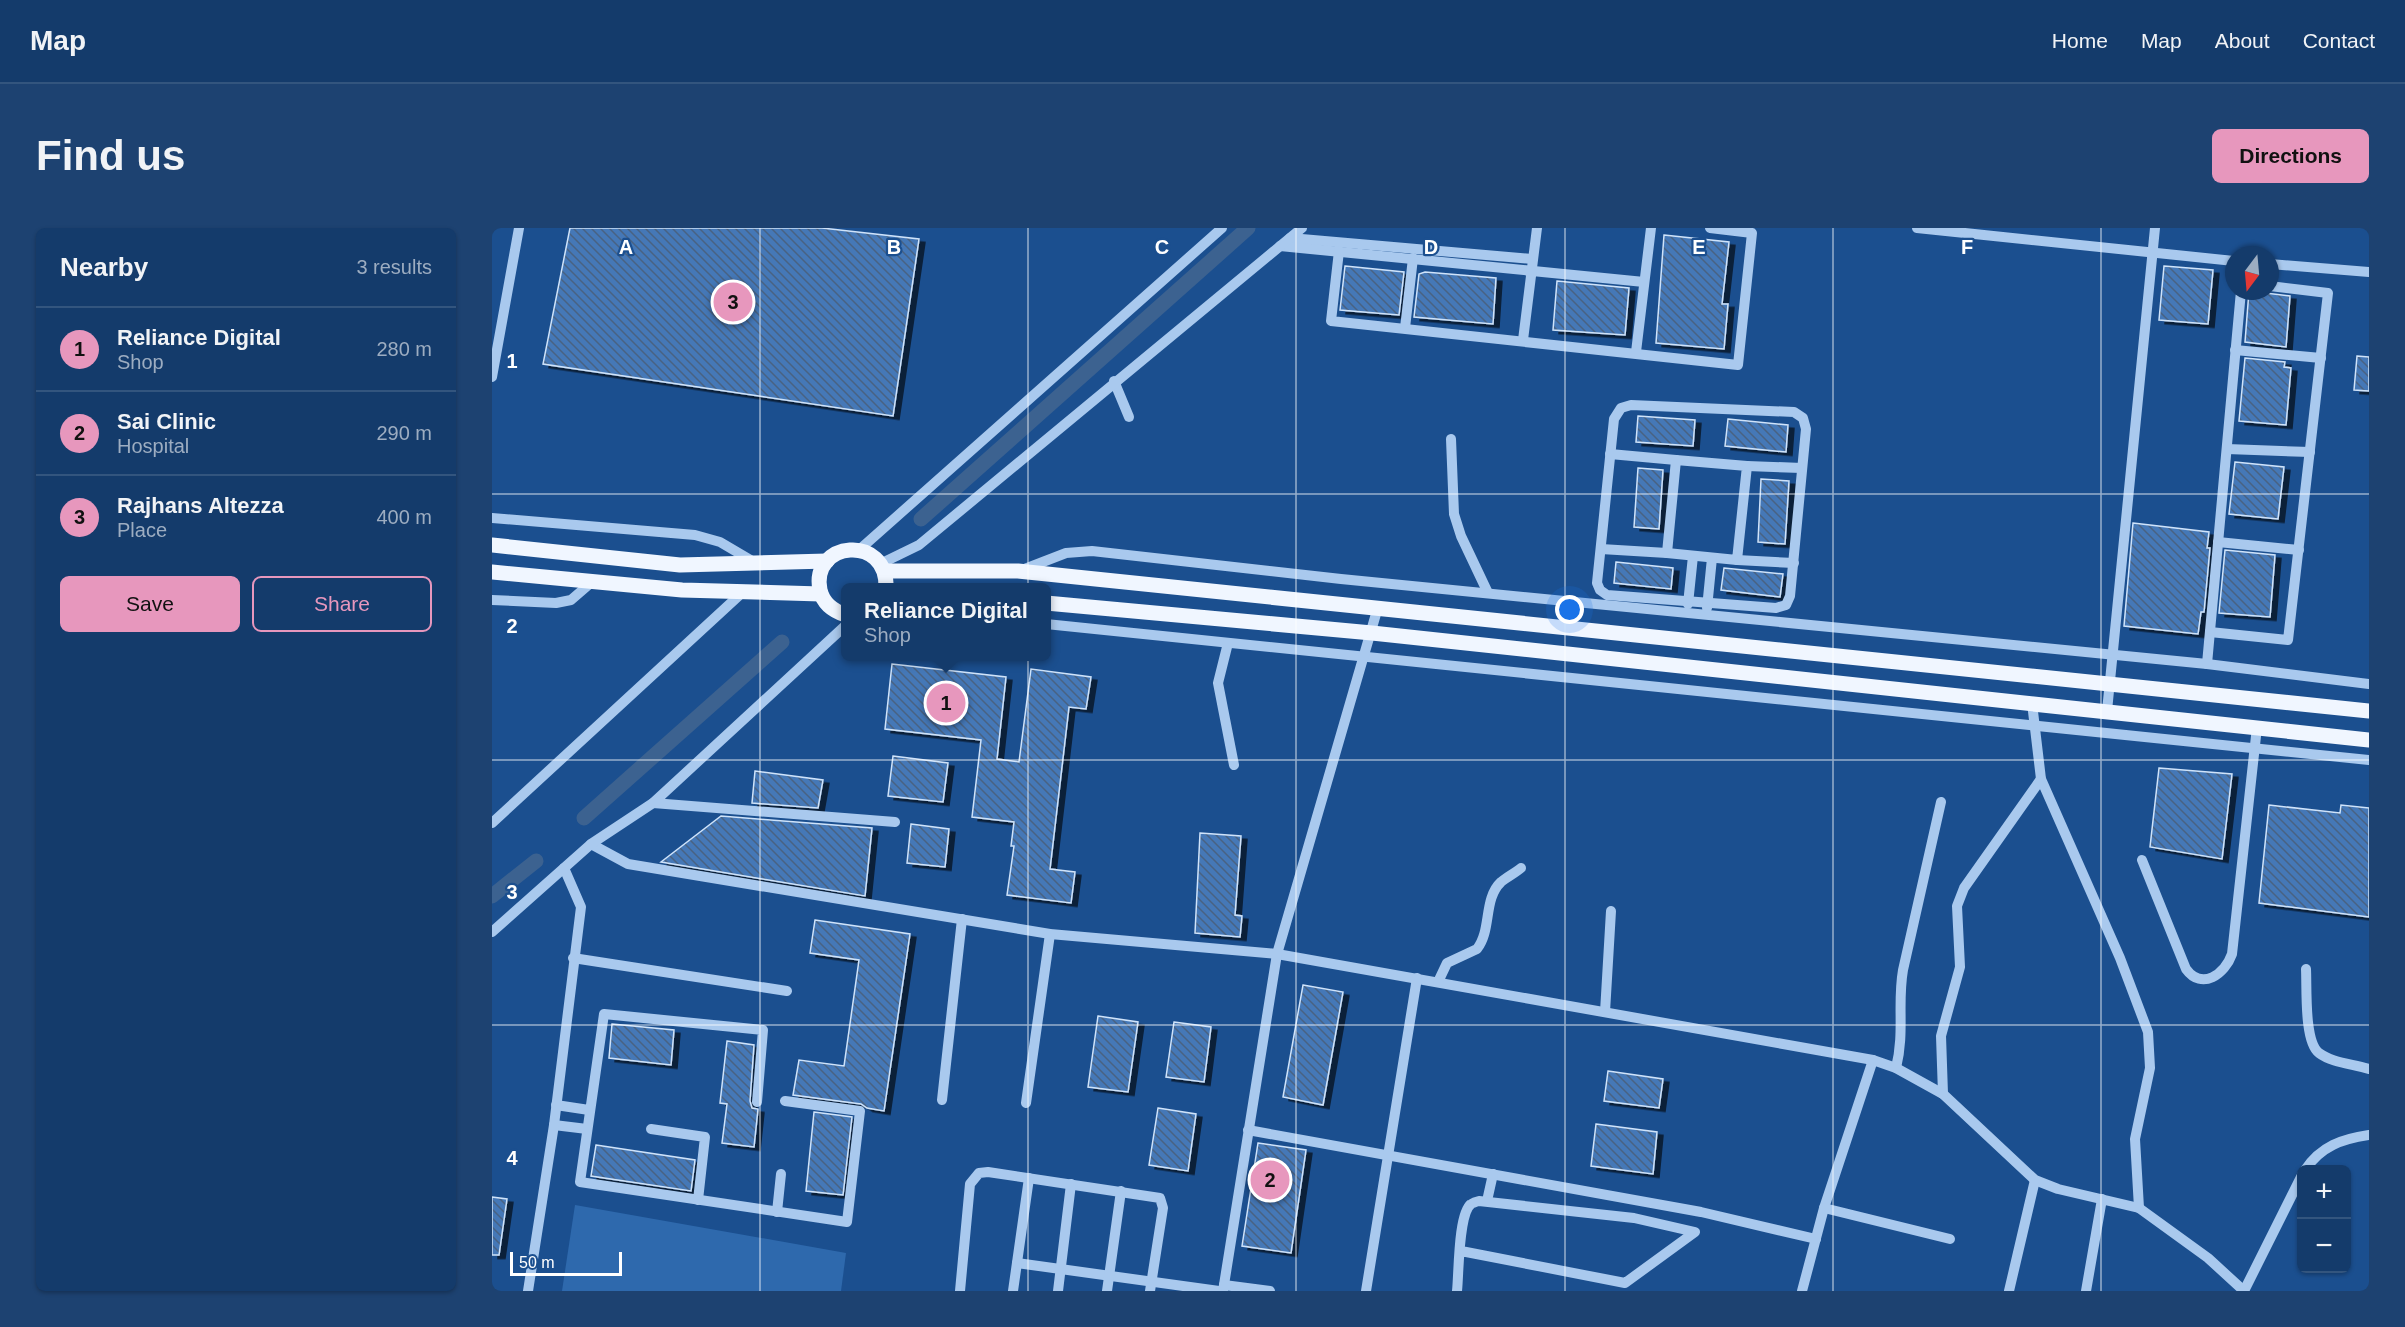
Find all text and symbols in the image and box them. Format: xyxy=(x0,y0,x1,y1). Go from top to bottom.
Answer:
text: Map xyxy=(30,25,86,56)
text: Home xyxy=(2052,29,2108,52)
text: Map xyxy=(2141,29,2182,52)
text: About xyxy=(2215,29,2270,52)
text: Contact xyxy=(2303,29,2375,52)
button: Directions xyxy=(2212,129,2369,183)
text: Find us xyxy=(36,132,185,179)
text: A xyxy=(619,236,633,258)
text: B xyxy=(887,236,901,258)
text: C xyxy=(1155,236,1169,258)
text: D xyxy=(1424,236,1438,258)
text: E xyxy=(1692,236,1706,258)
text: F xyxy=(1961,236,1973,258)
north arrow xyxy=(2225,246,2279,300)
text: Nearby xyxy=(60,252,148,282)
text: 3 results xyxy=(356,256,432,278)
pin: 3 xyxy=(714,280,752,325)
text: Reliance Digital xyxy=(117,325,281,350)
text: 1 xyxy=(74,338,85,360)
text: 280 m xyxy=(376,338,432,360)
text: 1 xyxy=(506,350,518,372)
text: Shop xyxy=(117,351,164,373)
text: Sai Clinic xyxy=(117,409,216,434)
text: 2 xyxy=(74,422,85,444)
text: 290 m xyxy=(376,422,432,444)
text: Hospital xyxy=(117,435,189,457)
text: Rajhans Altezza xyxy=(117,493,284,518)
text: 3 xyxy=(74,506,85,528)
text: 400 m xyxy=(376,506,432,528)
text: Place xyxy=(117,519,167,541)
button: Save xyxy=(60,576,240,632)
button: Share xyxy=(252,576,432,632)
popup xyxy=(841,583,1051,661)
your location xyxy=(1555,595,1584,624)
text: Reliance Digital xyxy=(864,598,1028,623)
text: 2 xyxy=(506,615,518,637)
text: Shop xyxy=(864,624,911,646)
pin: 1 xyxy=(926,680,966,726)
text: 3 xyxy=(506,881,518,903)
text: 4 xyxy=(506,1147,518,1169)
pin: 2 xyxy=(1250,1158,1290,1202)
map controls xyxy=(2297,1165,2351,1273)
button: + xyxy=(2297,1165,2351,1219)
button: − xyxy=(2297,1219,2351,1273)
scale bar xyxy=(510,1249,622,1276)
text: 50 m xyxy=(519,1254,555,1271)

